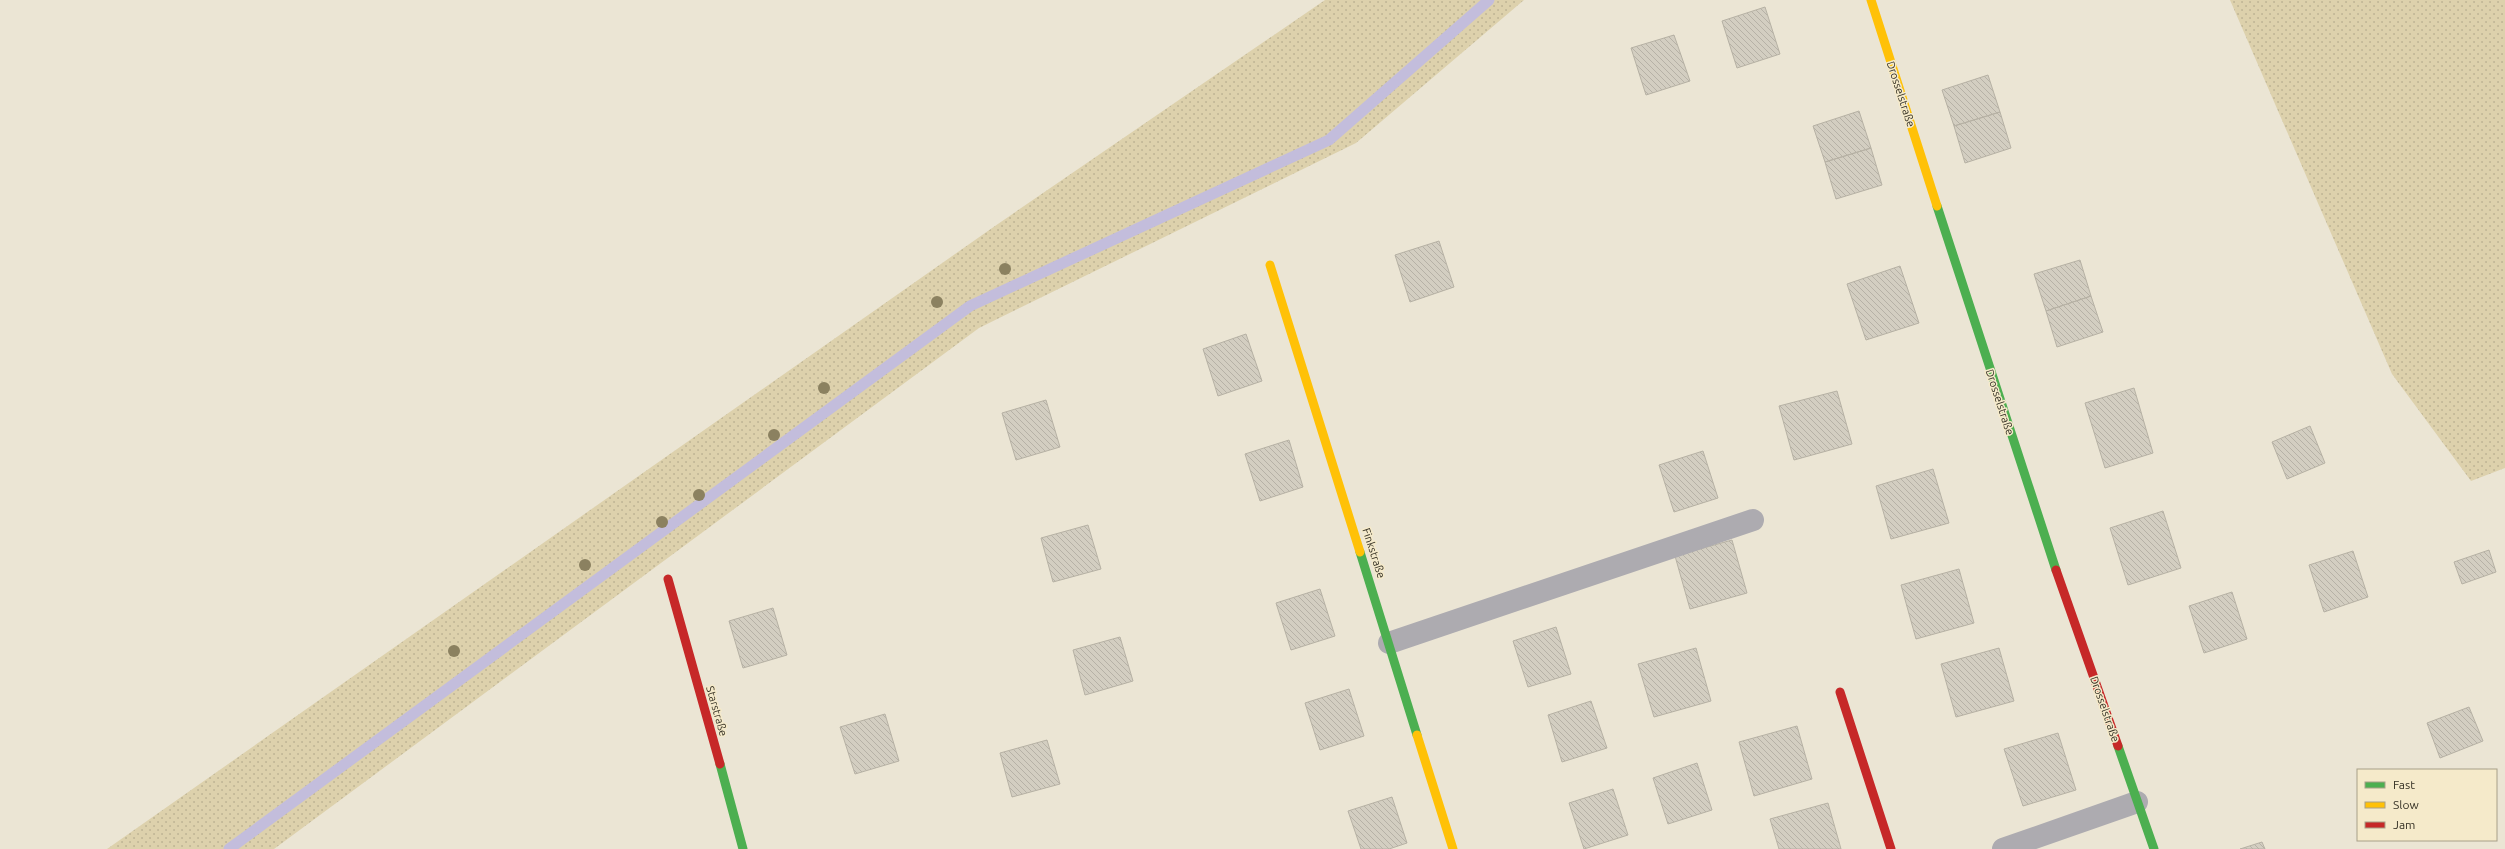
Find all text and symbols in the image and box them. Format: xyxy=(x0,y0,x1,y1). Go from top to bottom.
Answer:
street label: Drosselstraße xyxy=(1885,60,1917,128)
street label: Drosselstraße xyxy=(1984,368,2016,436)
street label: Finkstraße xyxy=(1360,526,1388,580)
street label: Drosselstraße xyxy=(2088,675,2122,743)
street label: Starstraße xyxy=(704,685,730,737)
legend xyxy=(2357,769,2497,841)
text: Fast xyxy=(2393,778,2415,791)
text: Slow xyxy=(2393,798,2419,811)
text: Jam xyxy=(2393,818,2415,831)

